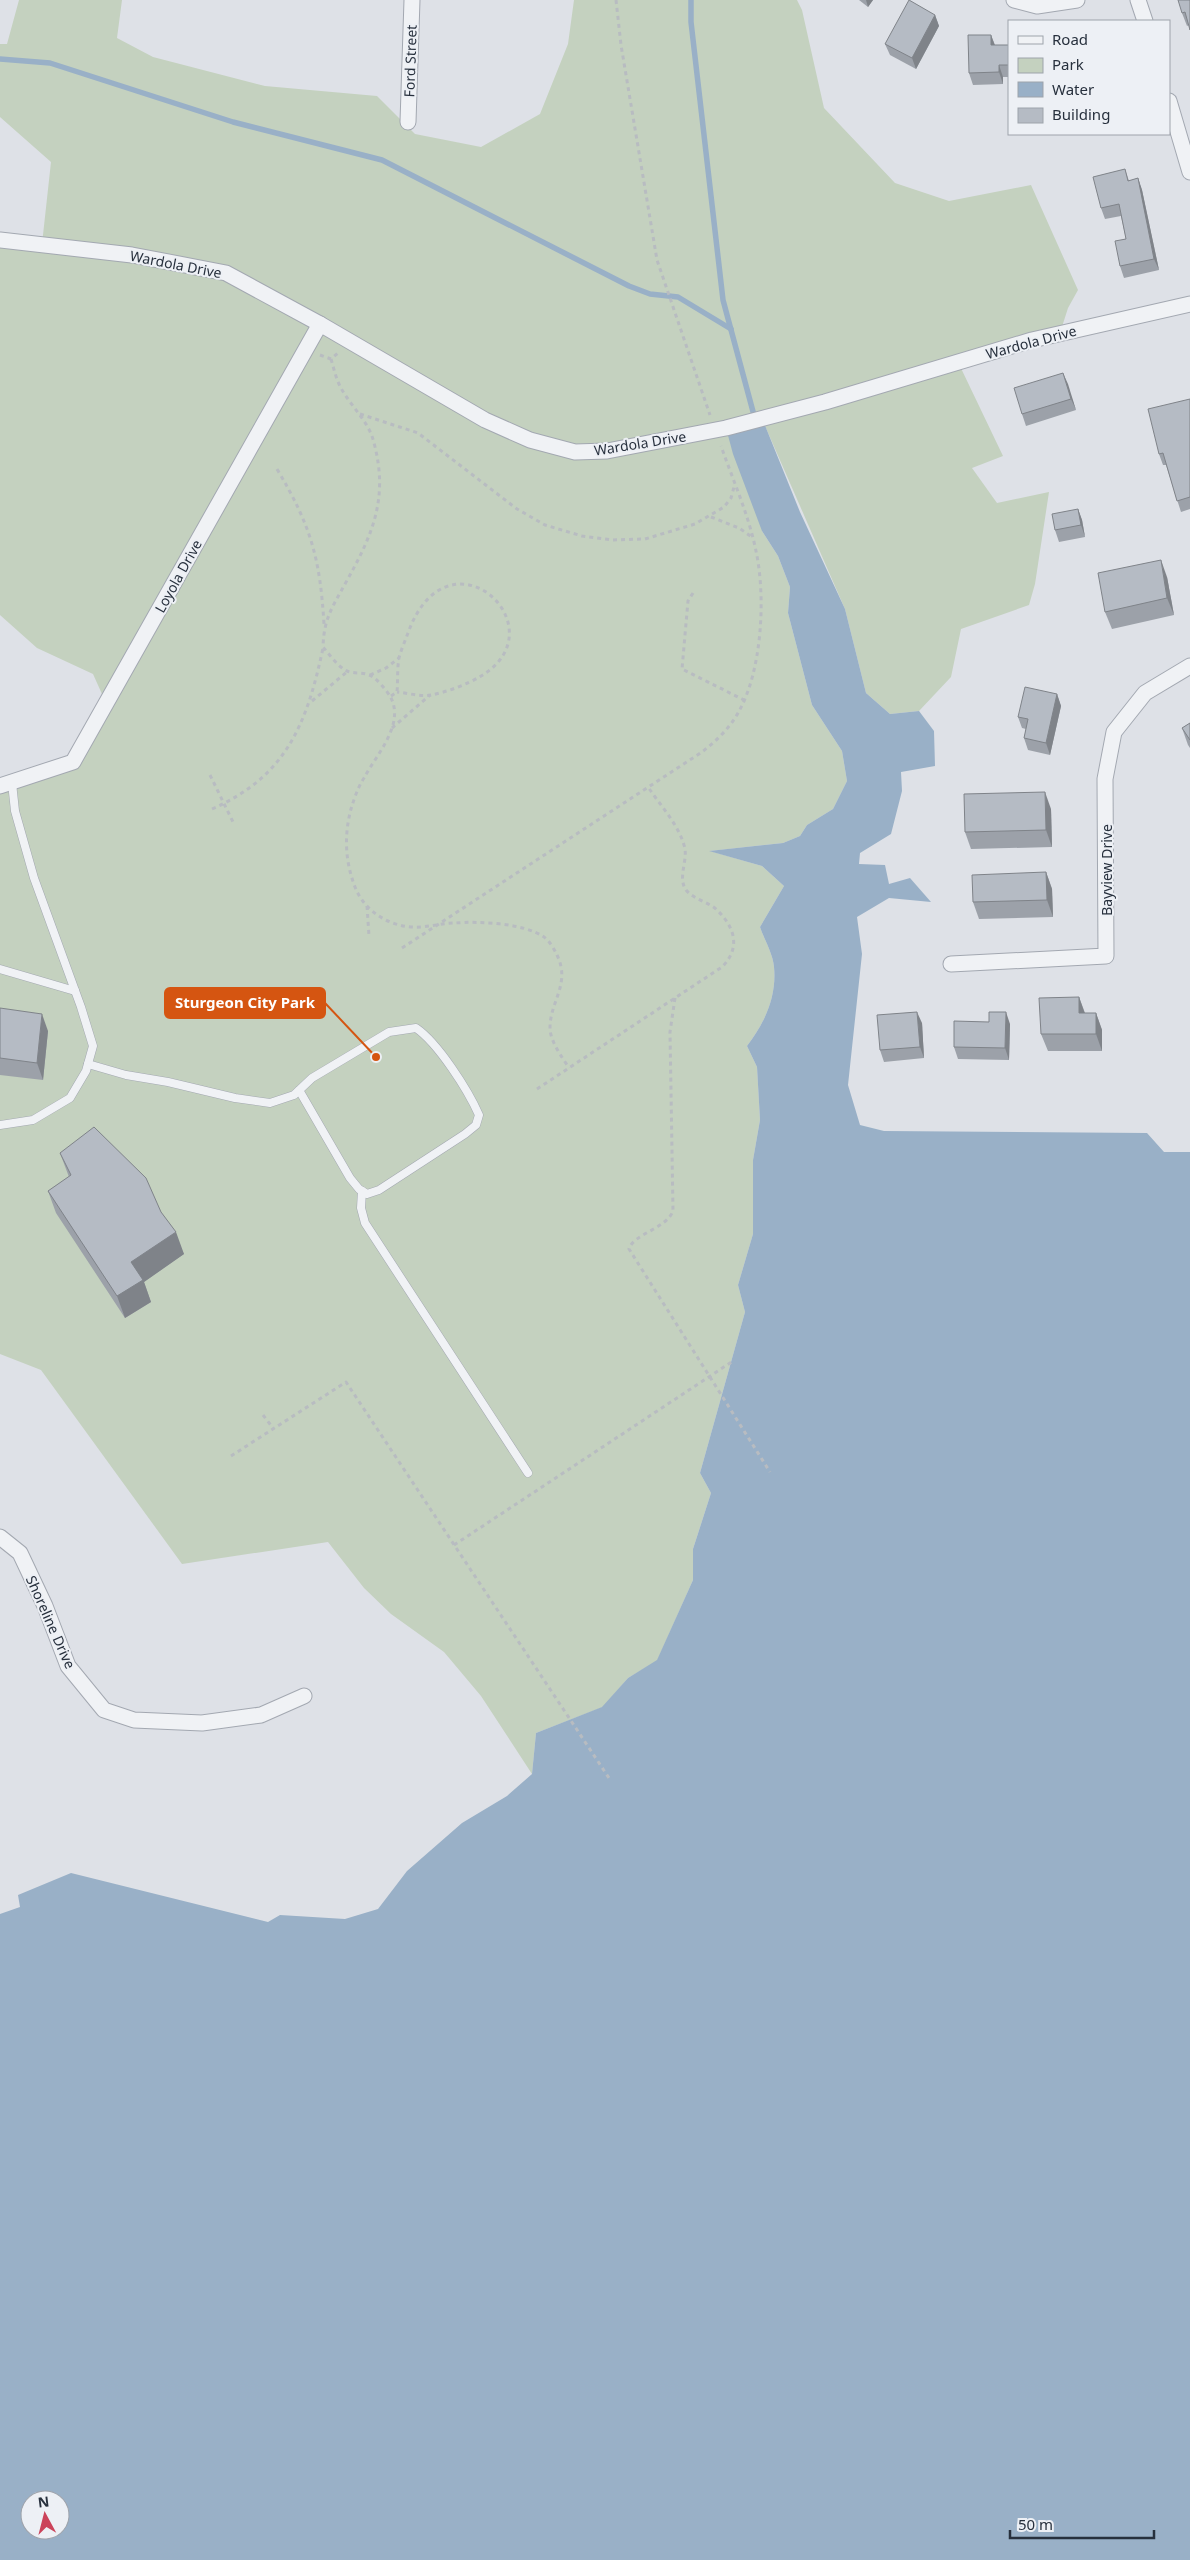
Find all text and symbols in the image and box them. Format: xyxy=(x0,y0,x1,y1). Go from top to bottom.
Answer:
legend xyxy=(1008,20,1170,135)
street label: Ford Street xyxy=(399,24,421,98)
text: Road xyxy=(1052,29,1088,49)
text: Park xyxy=(1052,54,1084,74)
text: Water xyxy=(1052,79,1094,99)
text: Building xyxy=(1052,104,1110,124)
street label: Wardola Drive xyxy=(129,246,224,282)
street label: Wardola Drive xyxy=(984,321,1078,363)
street label: Wardola Drive xyxy=(593,426,687,460)
street label: Loyola Drive xyxy=(150,536,206,616)
street label: Bayview Drive xyxy=(1097,824,1116,916)
callout: Sturgeon City Park xyxy=(165,988,325,1018)
text: Sturgeon City Park xyxy=(175,992,316,1012)
street label: Shoreline Drive xyxy=(22,1572,80,1672)
north arrow xyxy=(20,2490,70,2540)
text: N xyxy=(37,2491,50,2512)
scale bar xyxy=(1010,2508,1154,2540)
text: 50 m xyxy=(1018,2514,1053,2534)

